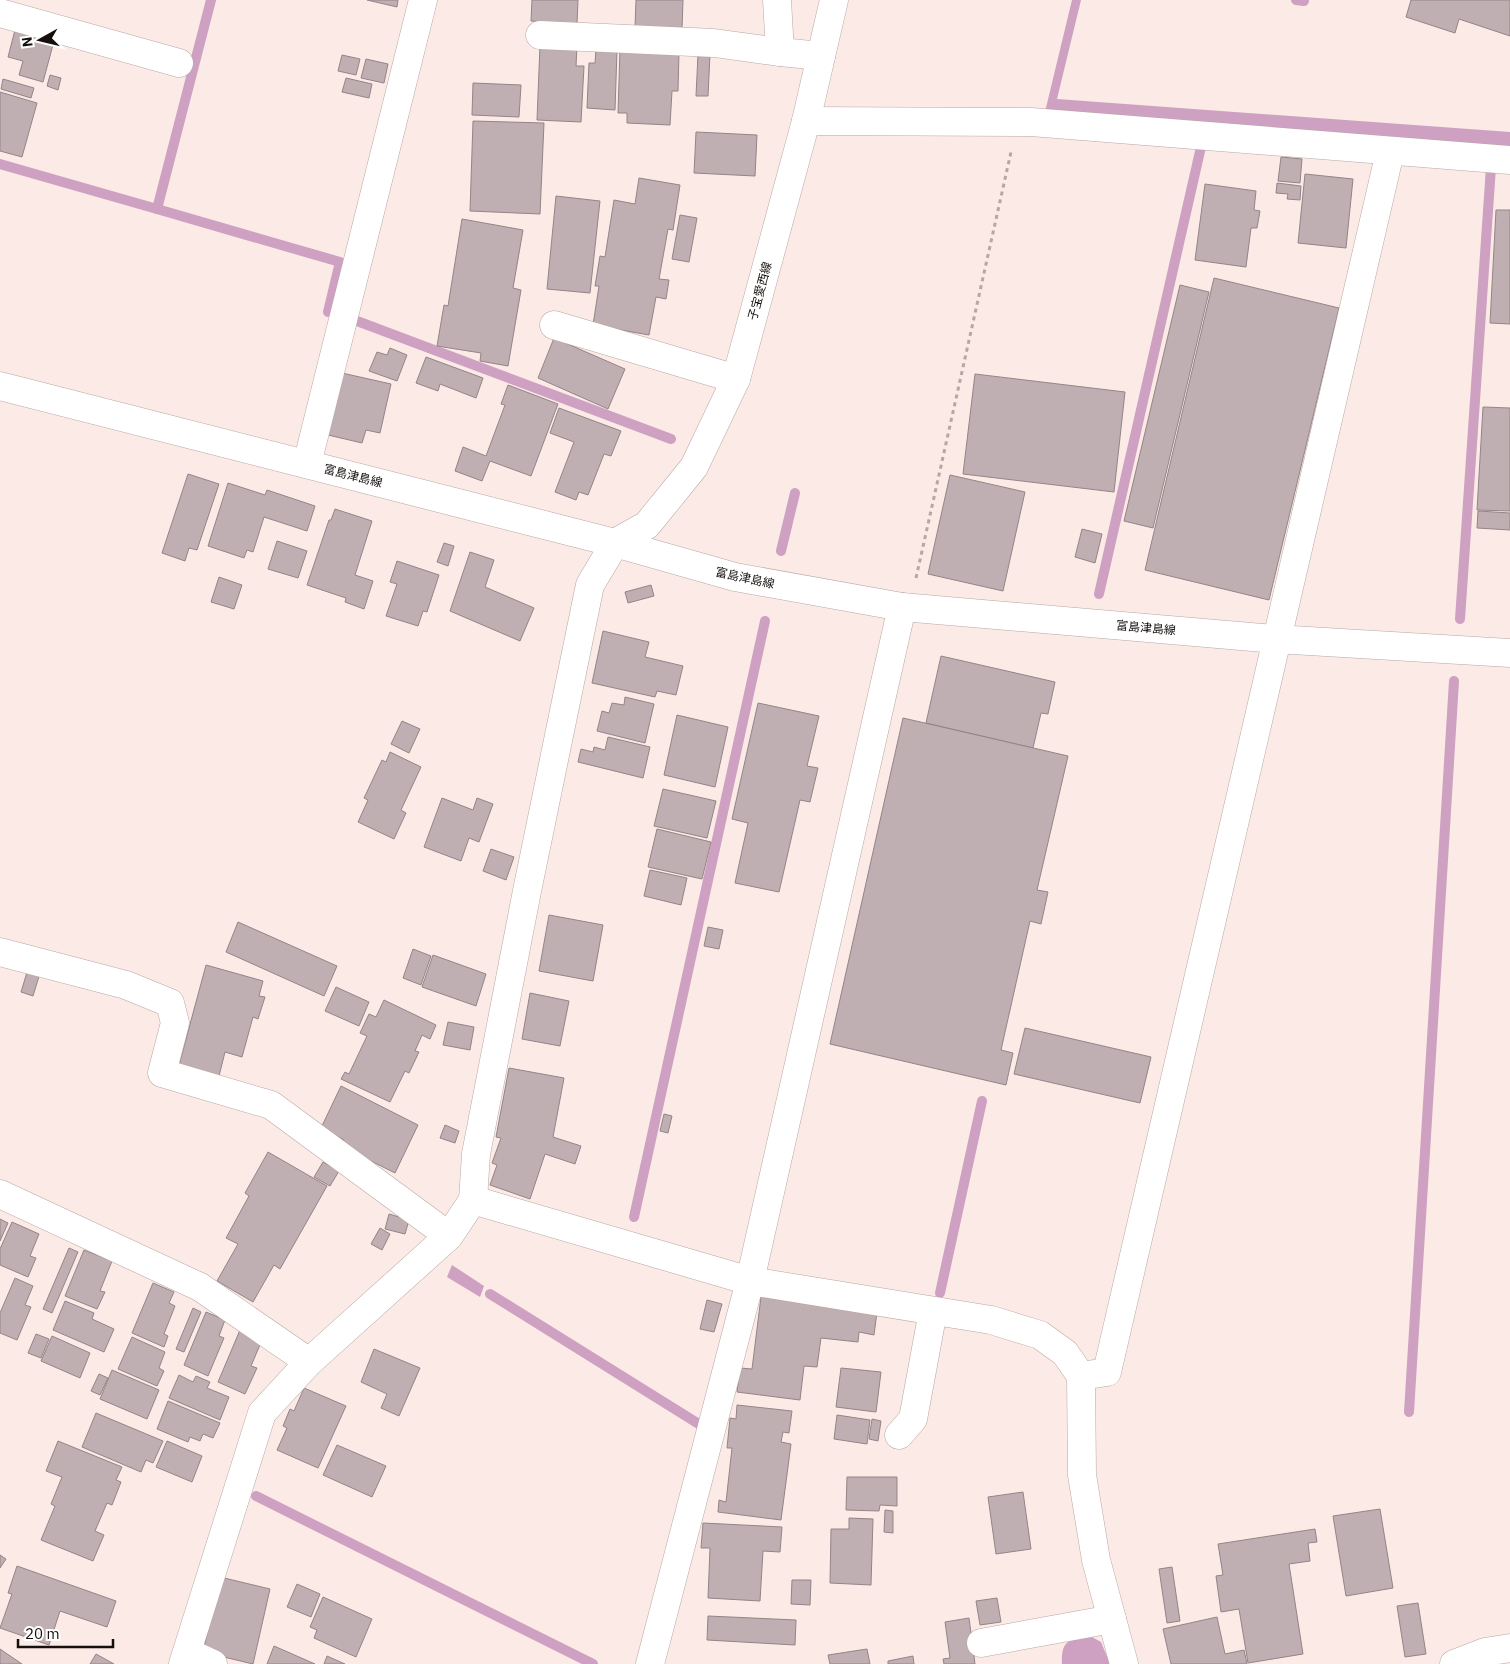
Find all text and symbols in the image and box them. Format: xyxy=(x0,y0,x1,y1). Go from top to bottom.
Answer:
north arrow xyxy=(15,15,65,65)
text: N xyxy=(18,36,37,48)
street label: 子宝愛西線 xyxy=(745,260,775,322)
street label: 富島津島線 xyxy=(322,461,384,490)
street label: 富島津島線 xyxy=(714,564,776,591)
street label: 富島津島線 xyxy=(1115,617,1177,638)
scale bar xyxy=(18,1616,112,1648)
text: 20 m xyxy=(25,1624,60,1643)

